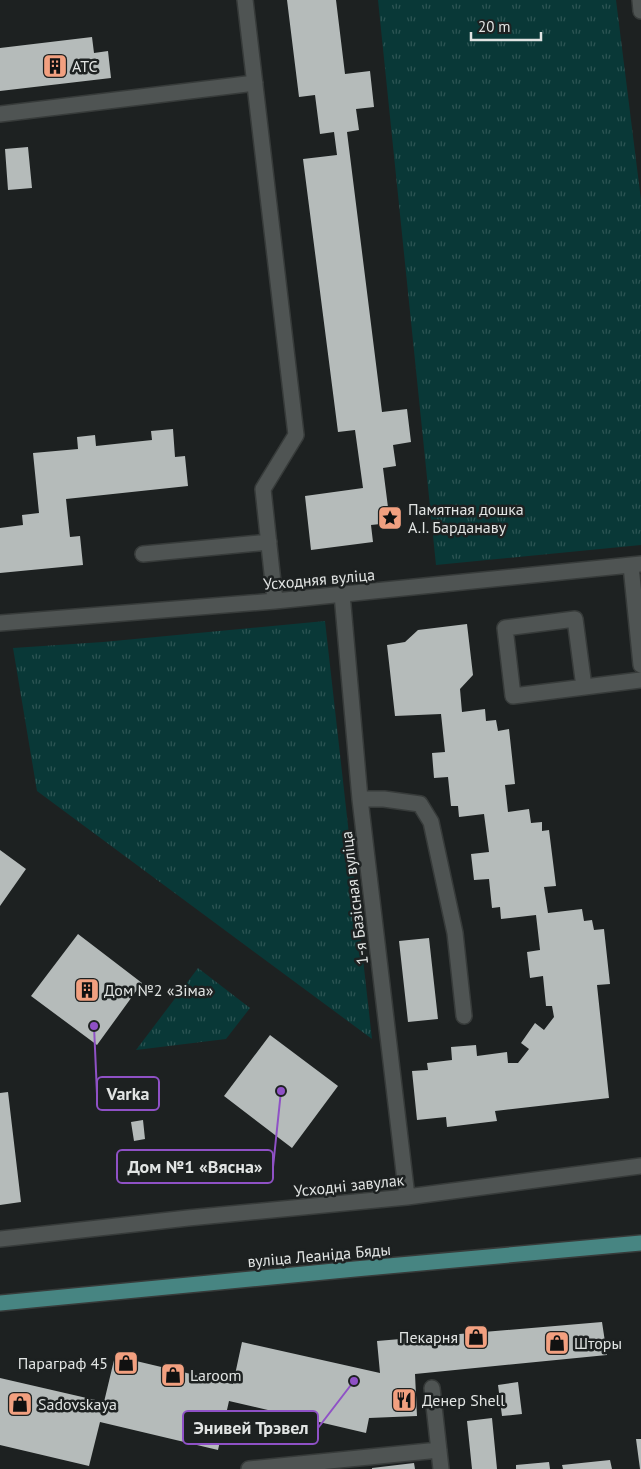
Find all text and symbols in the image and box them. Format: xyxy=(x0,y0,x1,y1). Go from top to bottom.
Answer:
scale bar xyxy=(471,10,541,42)
text: 20 m xyxy=(478,17,511,36)
building icon: АТС xyxy=(42,53,68,79)
place label: АТС xyxy=(72,56,98,76)
place label: Памятная дошка А.І. Барданаву xyxy=(408,499,524,537)
place icon: Памятная дошка А.І. Барданаву xyxy=(377,505,403,531)
street label: Усходняя вуліца xyxy=(262,564,376,594)
street label: 1-я Базісная вуліца xyxy=(336,830,372,966)
building icon: Дом №2 «Зіма» xyxy=(74,977,100,1003)
place label: Дом №2 «Зіма» xyxy=(104,980,214,1000)
callout: Varka xyxy=(97,1077,159,1110)
text: Varka xyxy=(106,1082,149,1105)
callout: Дом №1 «Вясна» xyxy=(117,1150,273,1183)
text: Дом №1 «Вясна» xyxy=(127,1155,263,1178)
street label: Усходні завулак xyxy=(293,1169,405,1201)
street label: вуліца Леаніда Бяды xyxy=(246,1239,392,1271)
shop icon: Пекарня xyxy=(463,1324,489,1350)
place label: Пекарня xyxy=(399,1327,458,1347)
shop icon: Шторы xyxy=(544,1330,570,1356)
place label: Шторы xyxy=(574,1333,622,1353)
shop icon: Параграф 45 xyxy=(113,1350,139,1376)
place label: Параграф 45 xyxy=(18,1353,108,1373)
shop icon: Laroom xyxy=(160,1362,186,1388)
place label: Laroom xyxy=(190,1365,241,1385)
restaurant icon: Денер Shell xyxy=(391,1387,417,1413)
place label: Денер Shell xyxy=(422,1390,505,1410)
shop icon: Sadovskaya xyxy=(7,1391,33,1417)
place label: Sadovskaya xyxy=(38,1394,117,1414)
callout: Энивей Трэвел xyxy=(183,1411,318,1444)
text: Энивей Трэвел xyxy=(193,1416,309,1439)

